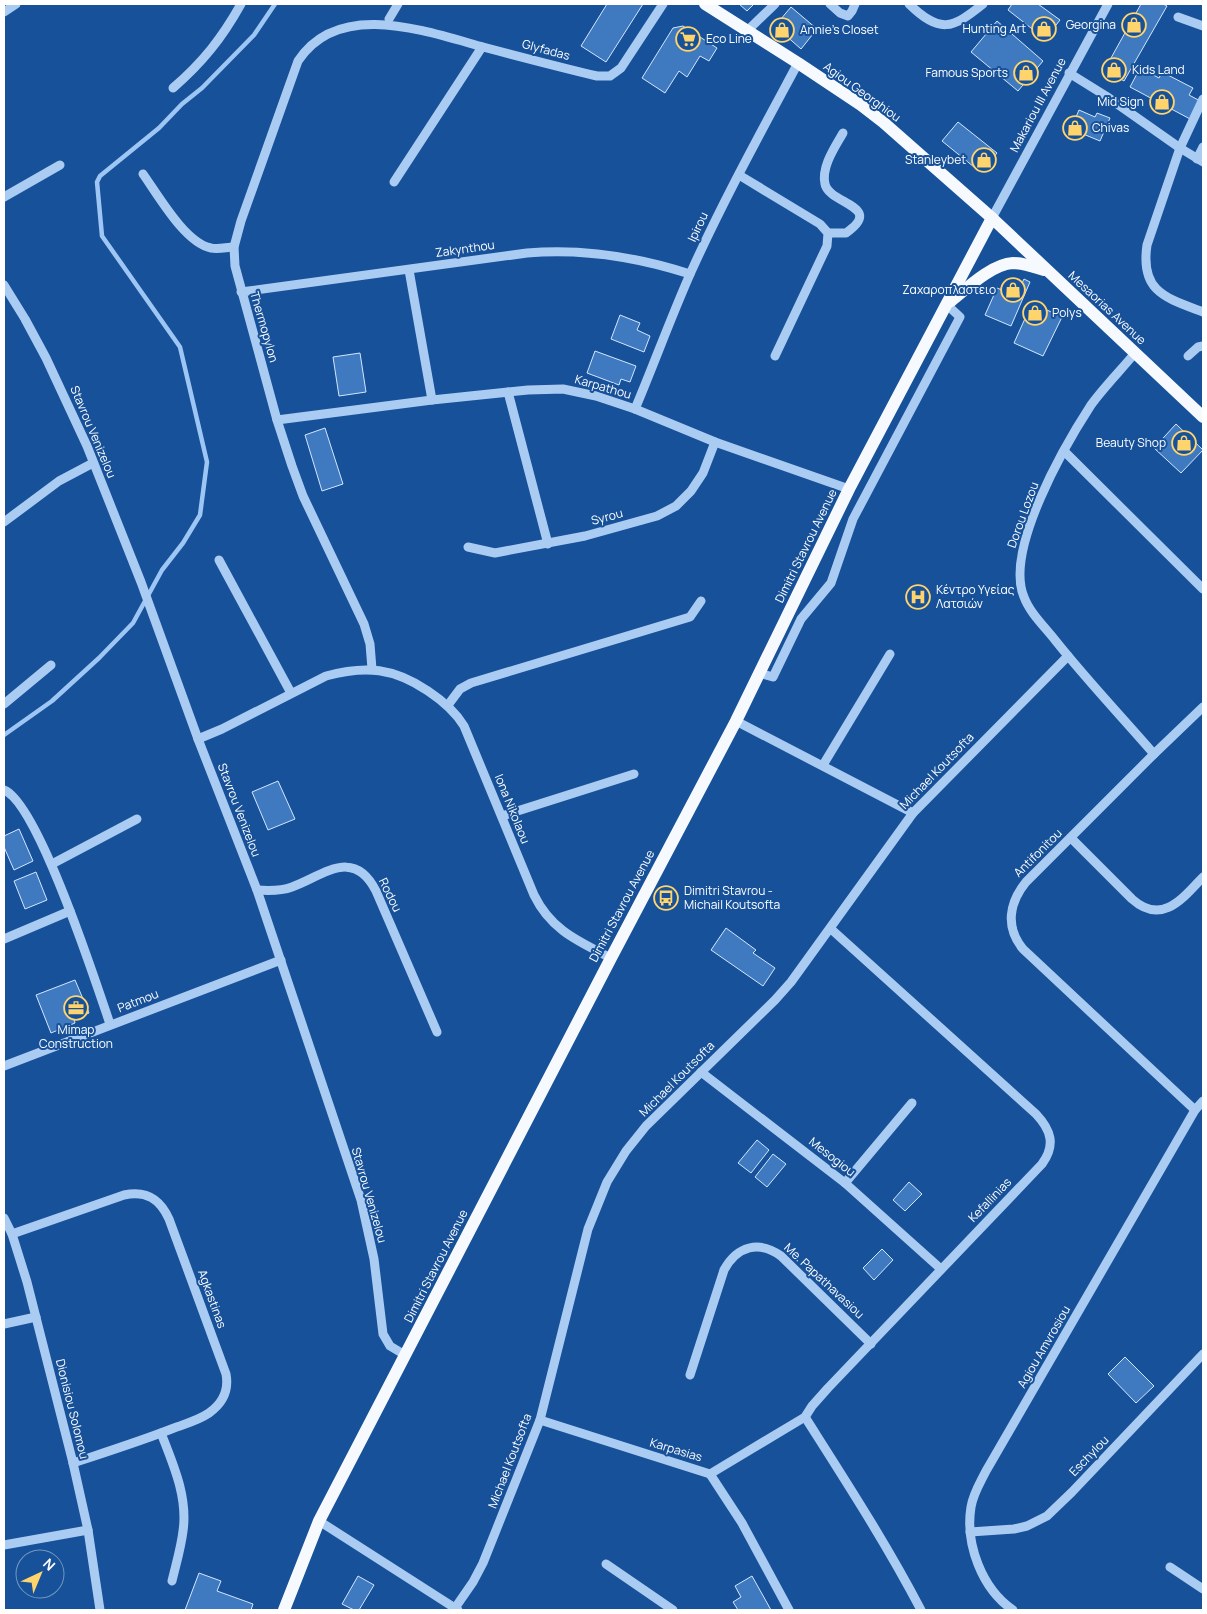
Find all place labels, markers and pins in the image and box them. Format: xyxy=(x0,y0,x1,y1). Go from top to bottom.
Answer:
shop icon: Georgina xyxy=(1121,12,1147,38)
shop icon: Hunting Art xyxy=(1031,16,1057,42)
place label: Georgina xyxy=(1066,16,1116,33)
shop icon: Annie's Closet xyxy=(769,17,795,43)
place label: Hunting Art xyxy=(963,20,1026,37)
place label: Annie's Closet xyxy=(800,21,879,38)
supermarket icon: Eco Line xyxy=(675,26,701,52)
place label: Eco Line xyxy=(706,30,752,47)
shop icon: Kids Land xyxy=(1101,57,1127,83)
shop icon: Famous Sports xyxy=(1013,60,1039,86)
place label: Kids Land xyxy=(1132,61,1185,78)
place label: Famous Sports xyxy=(925,64,1008,81)
shop icon: Mid Sign xyxy=(1149,89,1175,115)
place label: Mid Sign xyxy=(1097,93,1144,110)
shop icon: Chivas xyxy=(1062,115,1088,141)
place label: Chivas xyxy=(1092,119,1129,136)
shop icon: Stanleybet xyxy=(971,147,997,173)
place label: Stanleybet xyxy=(905,151,966,168)
shop icon: Ζαχαροπλαστειο xyxy=(1000,277,1026,303)
place label: Ζαχαροπλαστειο xyxy=(902,281,996,298)
shop icon: Polys xyxy=(1022,300,1048,326)
place label: Polys xyxy=(1052,304,1082,321)
shop icon: Beauty Shop xyxy=(1171,430,1197,456)
place label: Beauty Shop xyxy=(1096,434,1166,451)
place label: Κέντρο Υγείας Λατσιών xyxy=(936,581,1015,612)
hospital icon: Κέντρο Υγείας Λατσιών xyxy=(905,584,931,610)
place label: Dimitri Stavrou - Michail Koutsofta xyxy=(684,882,780,913)
bus stop icon: Dimitri Stavrou - Michail Koutsofta xyxy=(653,885,679,911)
office icon: Mimap Construction xyxy=(63,995,89,1021)
place label: Mimap Construction xyxy=(39,1021,113,1052)

